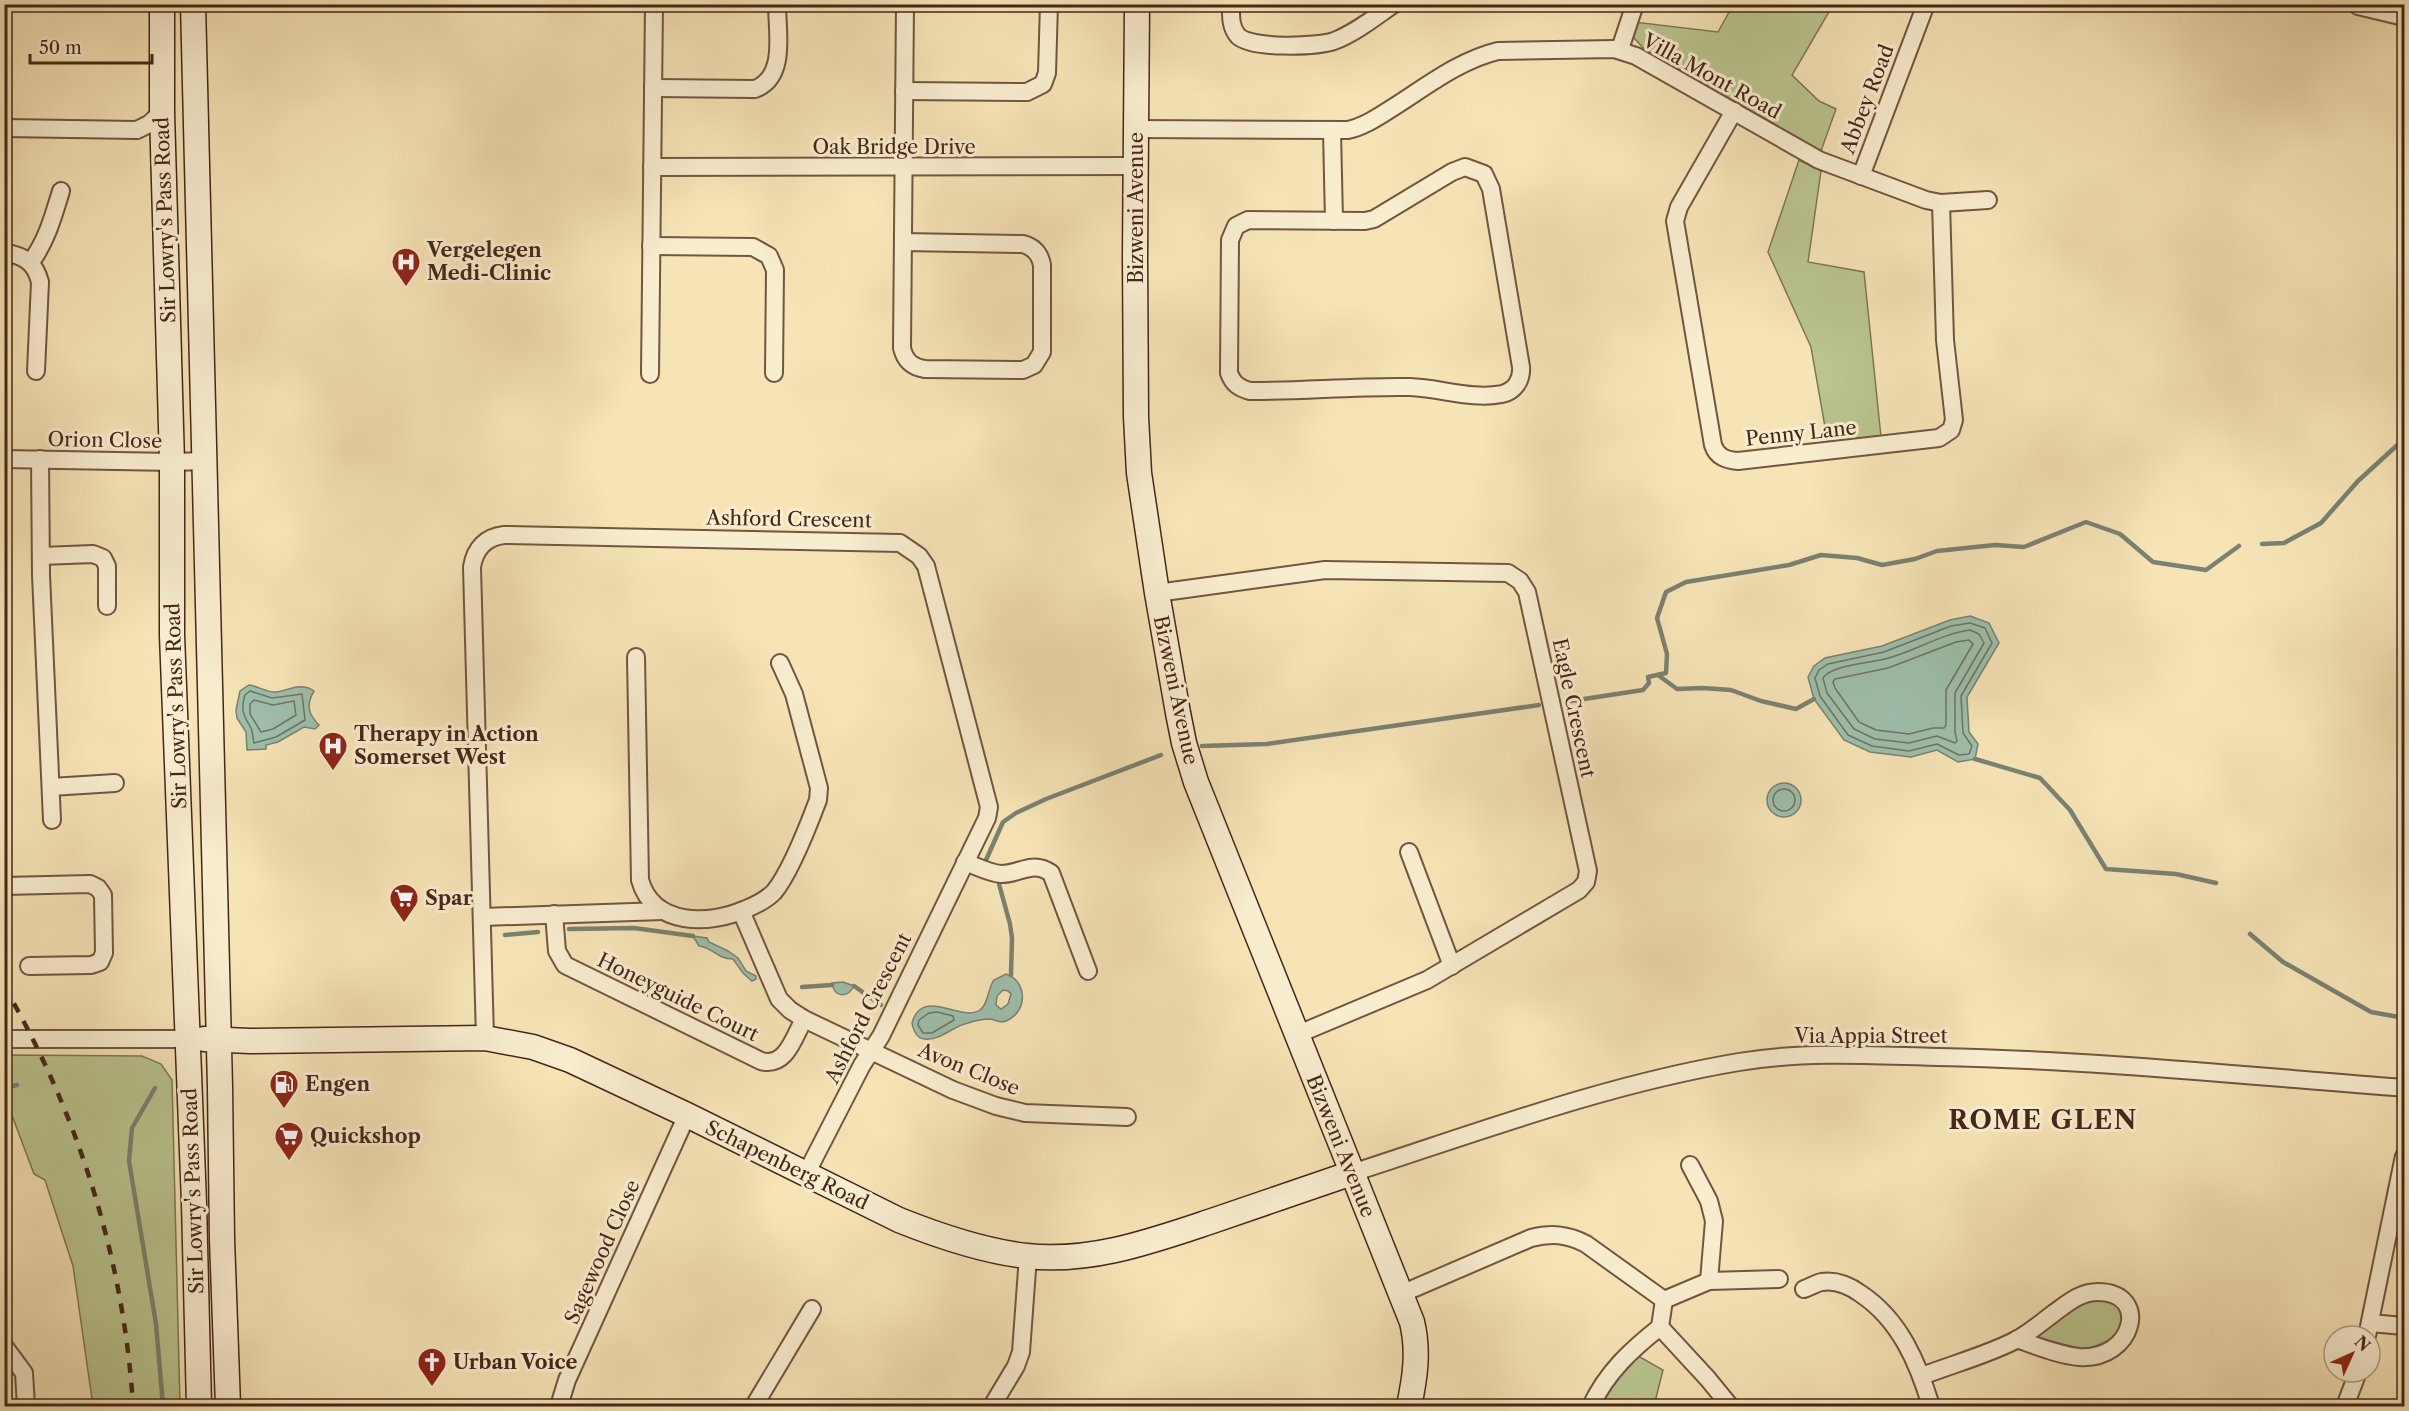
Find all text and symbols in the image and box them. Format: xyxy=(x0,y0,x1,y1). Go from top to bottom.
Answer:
scale bar xyxy=(30,27,152,65)
street label: Villa Mont Road xyxy=(1638,28,1785,124)
text: 50 m xyxy=(39,37,82,59)
street label: Abbey Road xyxy=(1835,41,1899,158)
street label: Sir Lowry's Pass Road xyxy=(149,117,181,323)
street label: Bizweni Avenue xyxy=(1124,132,1148,284)
street label: Oak Bridge Drive xyxy=(812,135,976,159)
place label: Vergelegen Medi-Clinic xyxy=(426,238,551,285)
hospital icon: Vergelegen Medi-Clinic xyxy=(390,246,422,288)
street label: Penny Lane xyxy=(1744,415,1858,451)
street label: Orion Close xyxy=(47,427,163,453)
street label: Ashford Crescent xyxy=(705,506,872,532)
street label: Sir Lowry's Pass Road xyxy=(160,603,192,809)
street label: Bizweni Avenue xyxy=(1148,613,1204,767)
street label: Eagle Crescent xyxy=(1547,636,1601,780)
place label: Therapy in Action Somerset West xyxy=(354,722,539,769)
hospital icon: Therapy in Action Somerset West xyxy=(317,730,349,772)
supermarket icon: Spar xyxy=(388,882,420,924)
place label: Spar xyxy=(425,886,473,910)
street label: Ashford Crescent xyxy=(819,929,916,1088)
street label: Honeyguide Court xyxy=(594,948,762,1046)
street label: Via Appia Street xyxy=(1793,1024,1948,1048)
street label: Avon Close xyxy=(914,1037,1023,1100)
fuel station icon: Engen xyxy=(268,1068,300,1110)
street label: Bizweni Avenue xyxy=(1301,1071,1381,1221)
place label: Engen xyxy=(305,1072,371,1096)
street label: Sir Lowry's Pass Road xyxy=(177,1088,209,1294)
district label: ROME GLEN xyxy=(1948,1104,2138,1136)
street label: Schapenberg Road xyxy=(702,1115,872,1215)
supermarket icon: Quickshop xyxy=(273,1120,305,1162)
place label: Quickshop xyxy=(310,1124,421,1148)
street label: Sagewood Close xyxy=(559,1176,645,1328)
north arrow xyxy=(2322,1324,2382,1384)
text: N xyxy=(2351,1331,2375,1355)
church icon: Urban Voice xyxy=(416,1346,448,1388)
place label: Urban Voice xyxy=(453,1350,578,1374)

